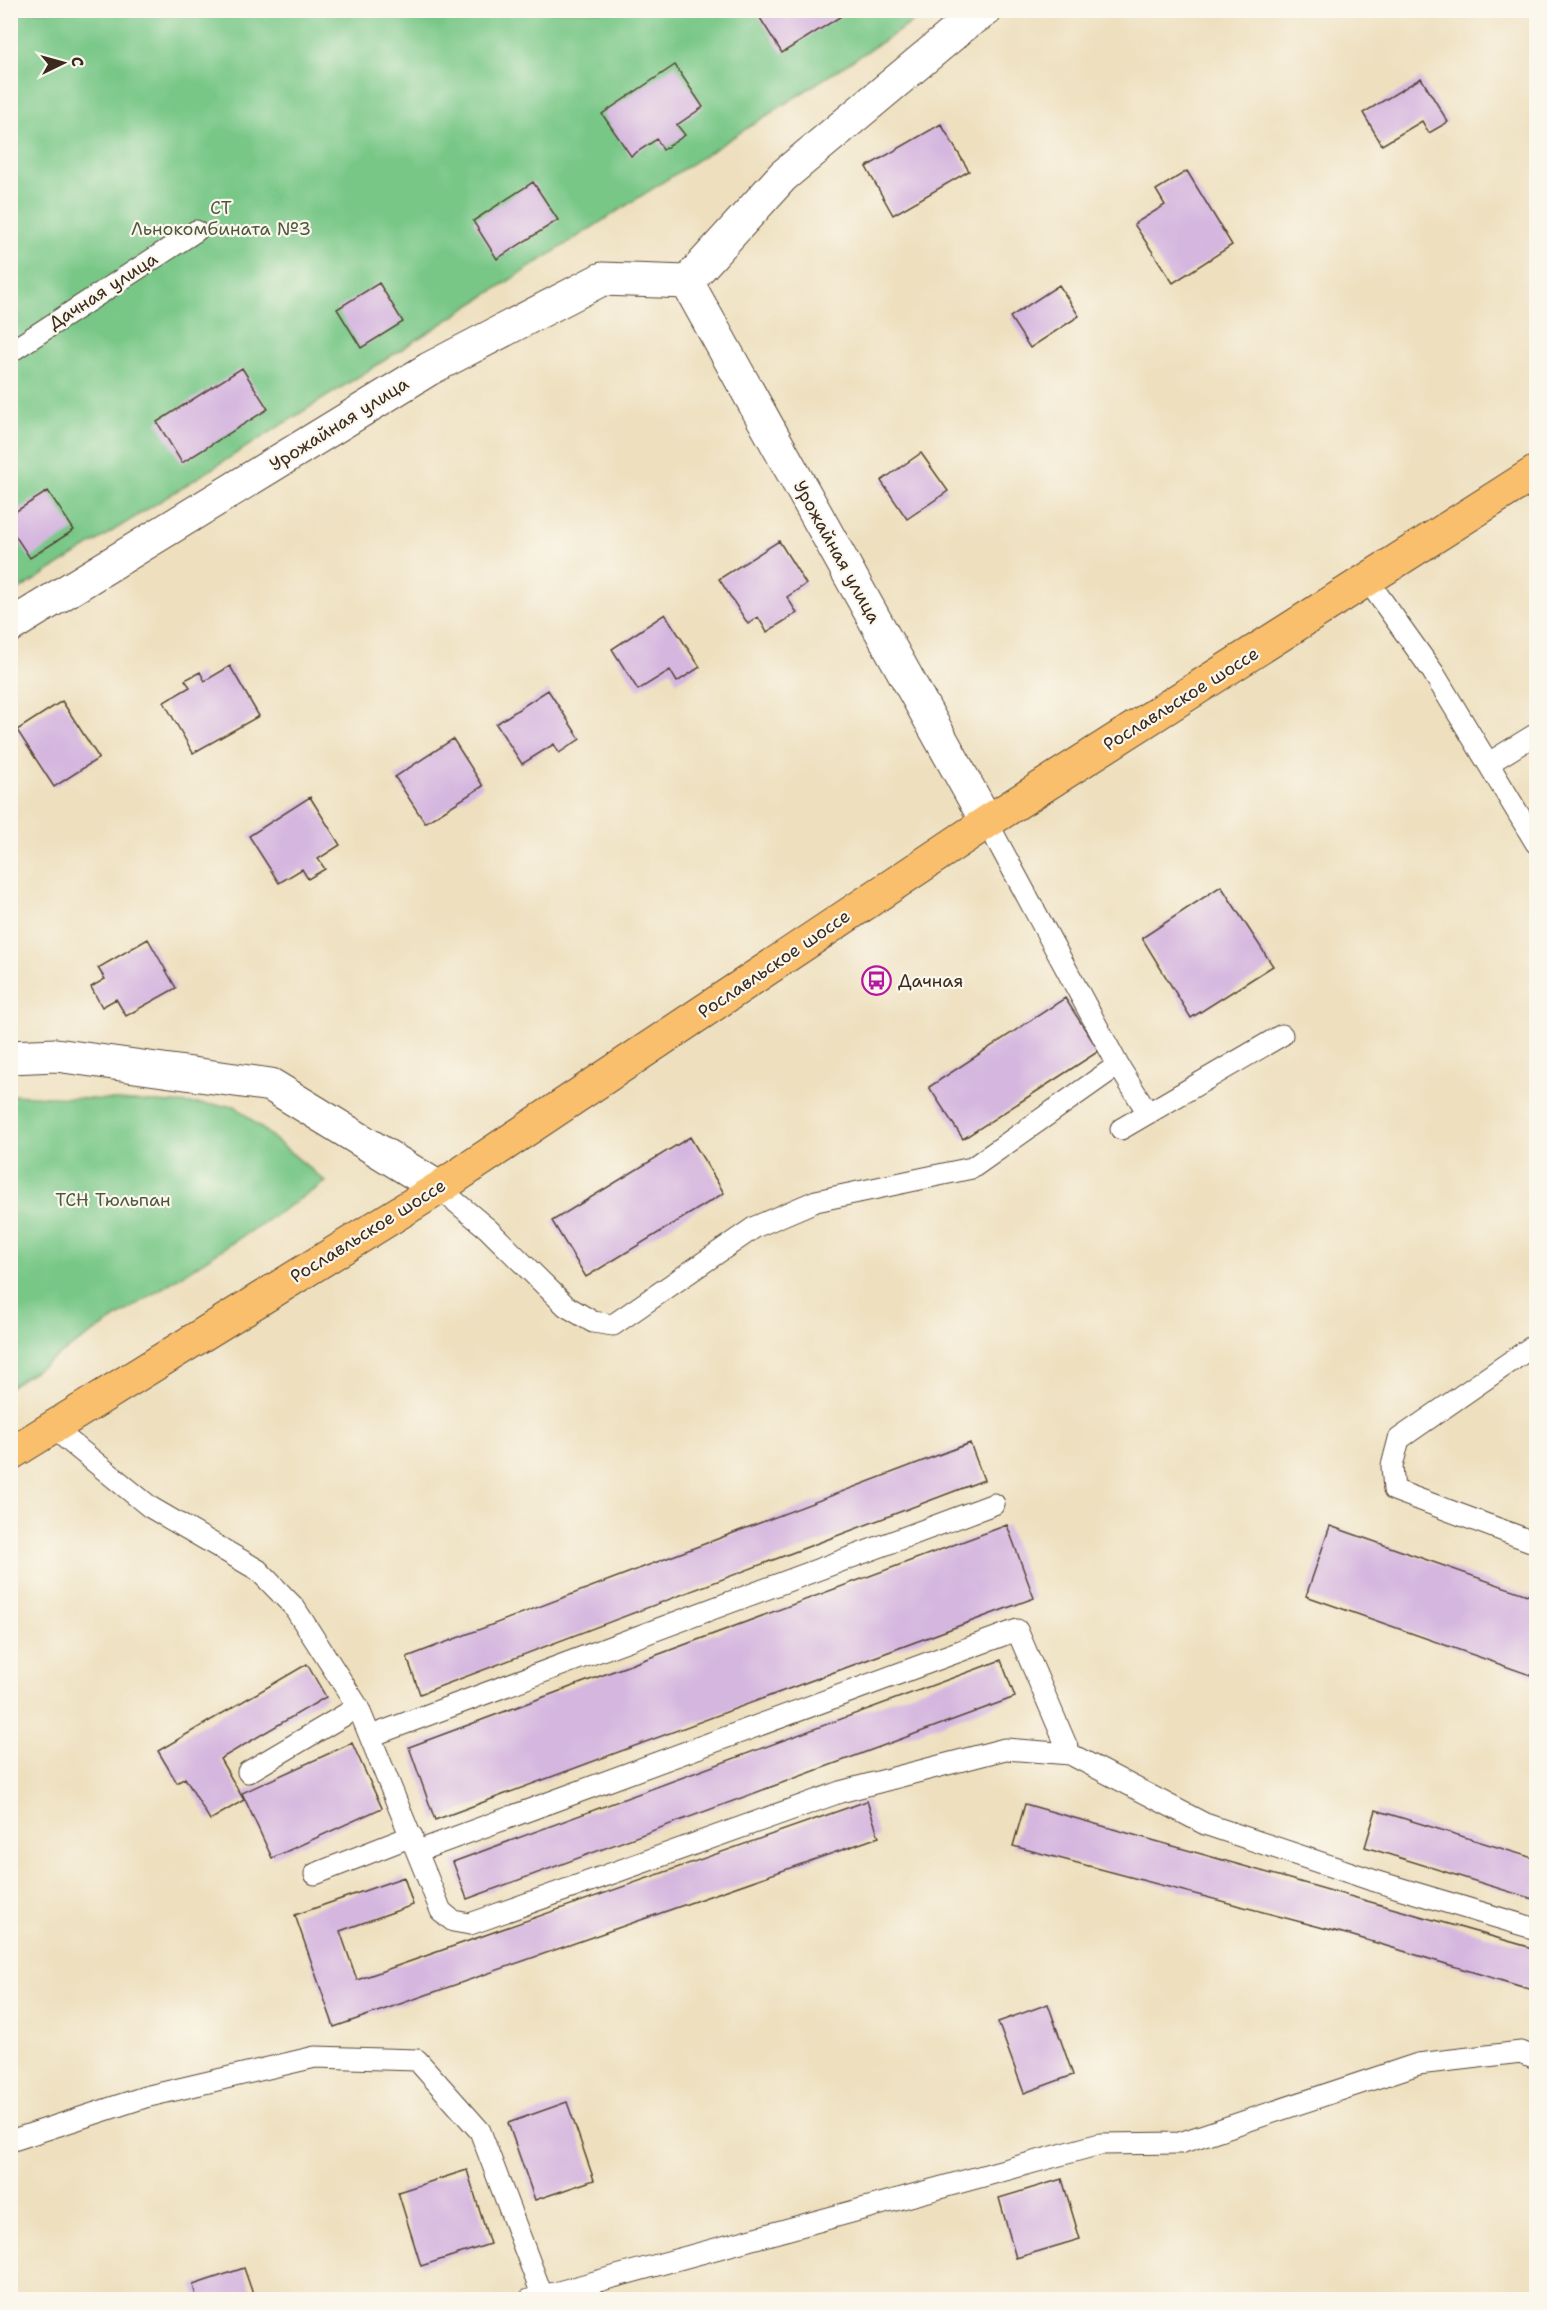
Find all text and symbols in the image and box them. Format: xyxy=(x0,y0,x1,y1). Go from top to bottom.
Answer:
north arrow xyxy=(33,33,93,93)
text: С xyxy=(67,56,88,68)
park label: СТ Льнокомбината №3 xyxy=(131,196,311,241)
street label: Дачная улица xyxy=(44,247,162,335)
street label: Урожайная улица xyxy=(265,371,413,477)
street label: Урожайная улица xyxy=(788,476,886,628)
street label: Рославльское шоссе xyxy=(1099,641,1263,757)
street label: Рославльское шоссе xyxy=(693,904,855,1024)
bus stop icon: Дачная xyxy=(861,965,893,997)
place label: Дачная xyxy=(898,969,963,993)
street label: Рославльское шоссе xyxy=(286,1173,450,1289)
park label: ТСН Тюльпан xyxy=(55,1188,171,1212)

